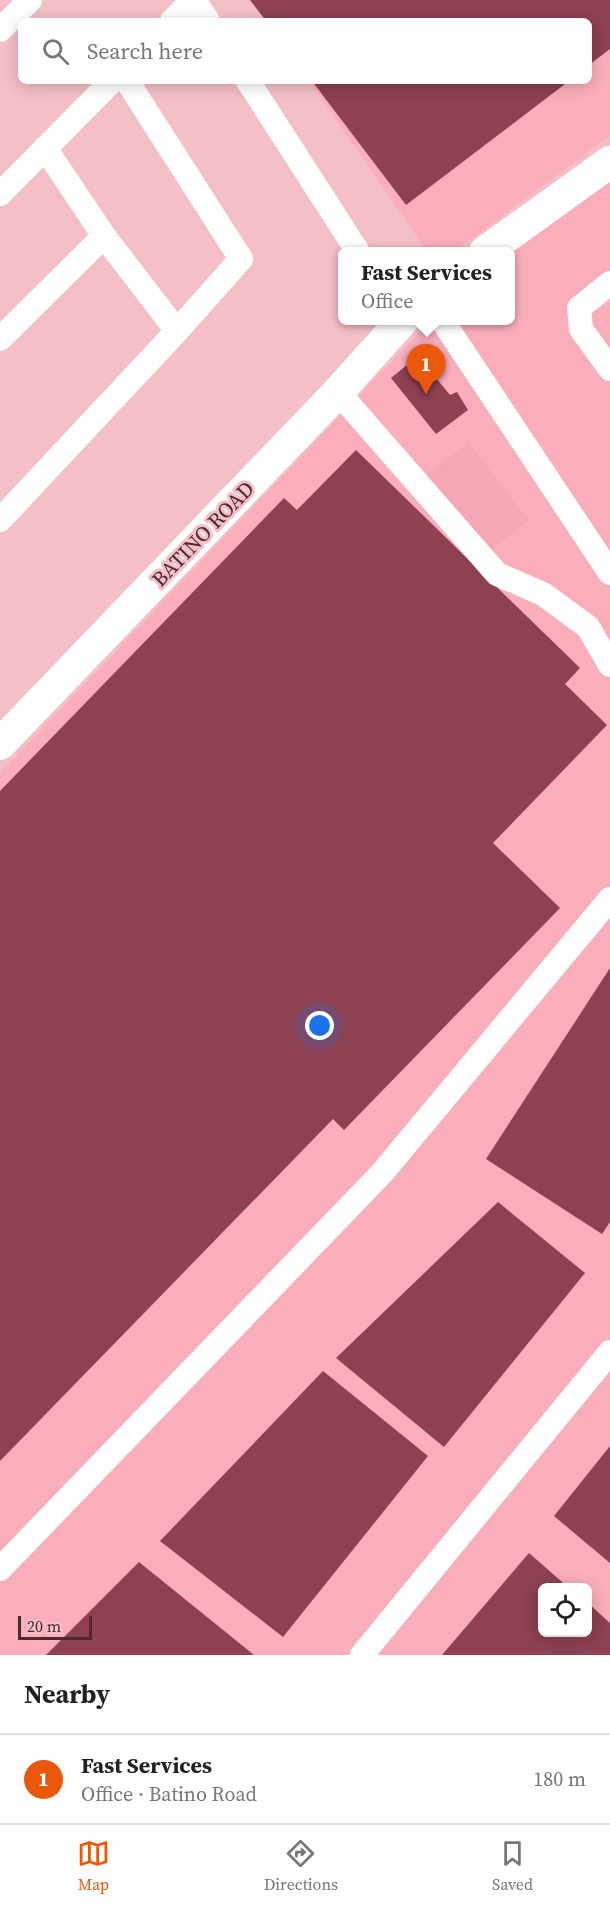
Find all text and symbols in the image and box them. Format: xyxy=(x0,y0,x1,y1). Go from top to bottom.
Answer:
search box xyxy=(18,18,592,84)
icon: search xyxy=(39,35,72,68)
text: Search here xyxy=(87,36,203,66)
popup xyxy=(338,247,515,325)
text: Fast Services xyxy=(361,257,492,287)
text: Office xyxy=(361,287,413,315)
pin: 1 xyxy=(406,344,446,394)
street label: BATINO ROAD xyxy=(145,475,260,593)
your location xyxy=(305,1011,334,1040)
map controls xyxy=(538,1583,592,1637)
button: locate xyxy=(538,1583,592,1637)
scale bar xyxy=(18,1613,92,1640)
text: 20 m xyxy=(27,1615,61,1637)
text: Nearby xyxy=(24,1676,110,1712)
text: Fast Services xyxy=(81,1750,212,1780)
text: 1 xyxy=(38,1765,49,1793)
text: 180 m xyxy=(533,1765,586,1793)
text: Office · Batino Road xyxy=(81,1780,257,1808)
tab: Map xyxy=(77,1837,110,1895)
tab: Directions xyxy=(264,1837,338,1895)
tab: Saved xyxy=(492,1837,533,1895)

